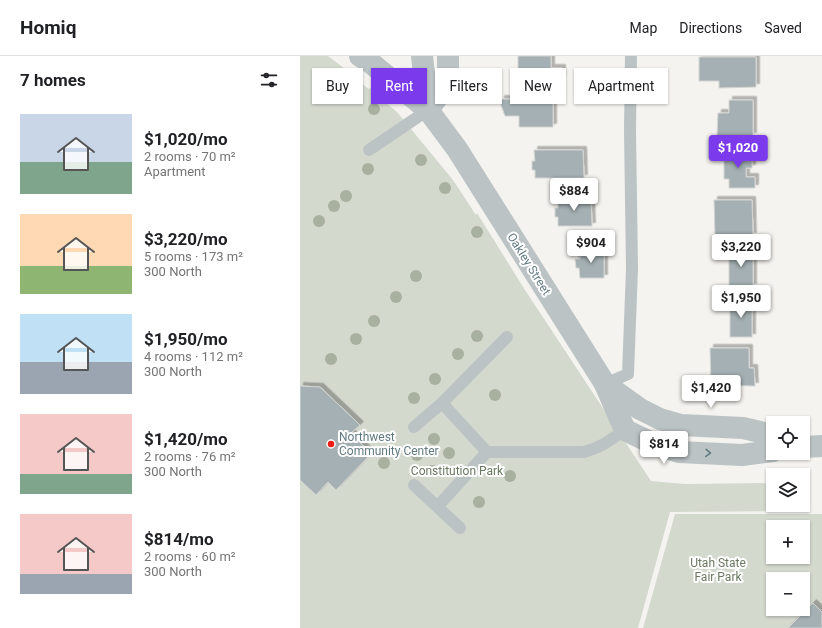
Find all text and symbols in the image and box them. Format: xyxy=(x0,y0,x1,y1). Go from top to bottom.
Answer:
text: Homiq xyxy=(20,16,76,39)
text: Map xyxy=(630,20,657,36)
text: Directions xyxy=(679,20,742,36)
text: Saved xyxy=(764,20,802,36)
chip: Buy xyxy=(312,68,363,104)
chip: Rent xyxy=(371,68,427,104)
chip: Filters xyxy=(435,68,502,104)
chip: New xyxy=(510,68,566,104)
chip: Apartment xyxy=(574,68,668,104)
icon: filters xyxy=(258,69,280,91)
text: 7 homes xyxy=(20,70,86,90)
text: $1,020/mo xyxy=(144,129,228,149)
icon: home xyxy=(52,130,100,178)
pin: $1,020 xyxy=(705,135,771,169)
text: $1,020 xyxy=(718,140,758,155)
text: 2 rooms · 70 m² xyxy=(144,149,236,164)
text: Apartment xyxy=(144,164,206,179)
pin: $884 xyxy=(550,178,598,212)
text: $884 xyxy=(559,183,589,198)
text: $3,220/mo xyxy=(144,229,228,249)
icon: home xyxy=(52,230,100,278)
street label: Oakley Street xyxy=(504,230,554,298)
pin: $904 xyxy=(567,230,615,264)
pin: $3,220 xyxy=(708,234,774,268)
text: $904 xyxy=(576,235,606,250)
text: $3,220 xyxy=(721,239,761,254)
text: 5 rooms · 173 m² xyxy=(144,249,243,264)
text: 300 North xyxy=(144,264,202,279)
pin: $1,950 xyxy=(708,285,774,319)
text: $1,950 xyxy=(721,290,761,305)
text: $1,950/mo xyxy=(144,329,228,349)
icon: home xyxy=(52,330,100,378)
text: 4 rooms · 112 m² xyxy=(144,349,243,364)
text: 300 North xyxy=(144,364,202,379)
pin: $1,420 xyxy=(678,375,744,409)
text: $1,420 xyxy=(691,380,731,395)
map controls xyxy=(766,416,810,616)
button: locate xyxy=(766,416,810,460)
text: $1,420/mo xyxy=(144,429,228,449)
icon: home xyxy=(52,430,100,478)
place label: Northwest Community Center xyxy=(339,430,439,458)
pin: $814 xyxy=(640,431,688,465)
text: $814 xyxy=(649,436,679,451)
marker: Northwest Community Center xyxy=(326,439,336,449)
text: 2 rooms · 76 m² xyxy=(144,449,236,464)
one-way arrow xyxy=(705,449,711,458)
text: 300 North xyxy=(144,464,202,479)
park label: Constitution Park xyxy=(411,464,504,478)
button: layers xyxy=(766,468,810,512)
button: + xyxy=(766,520,810,564)
text: $814/mo xyxy=(144,529,214,549)
icon: home xyxy=(52,530,100,578)
text: 2 rooms · 60 m² xyxy=(144,549,236,564)
park label: Utah State Fair Park xyxy=(690,556,746,584)
text: 300 North xyxy=(144,564,202,579)
button: − xyxy=(766,572,810,616)

